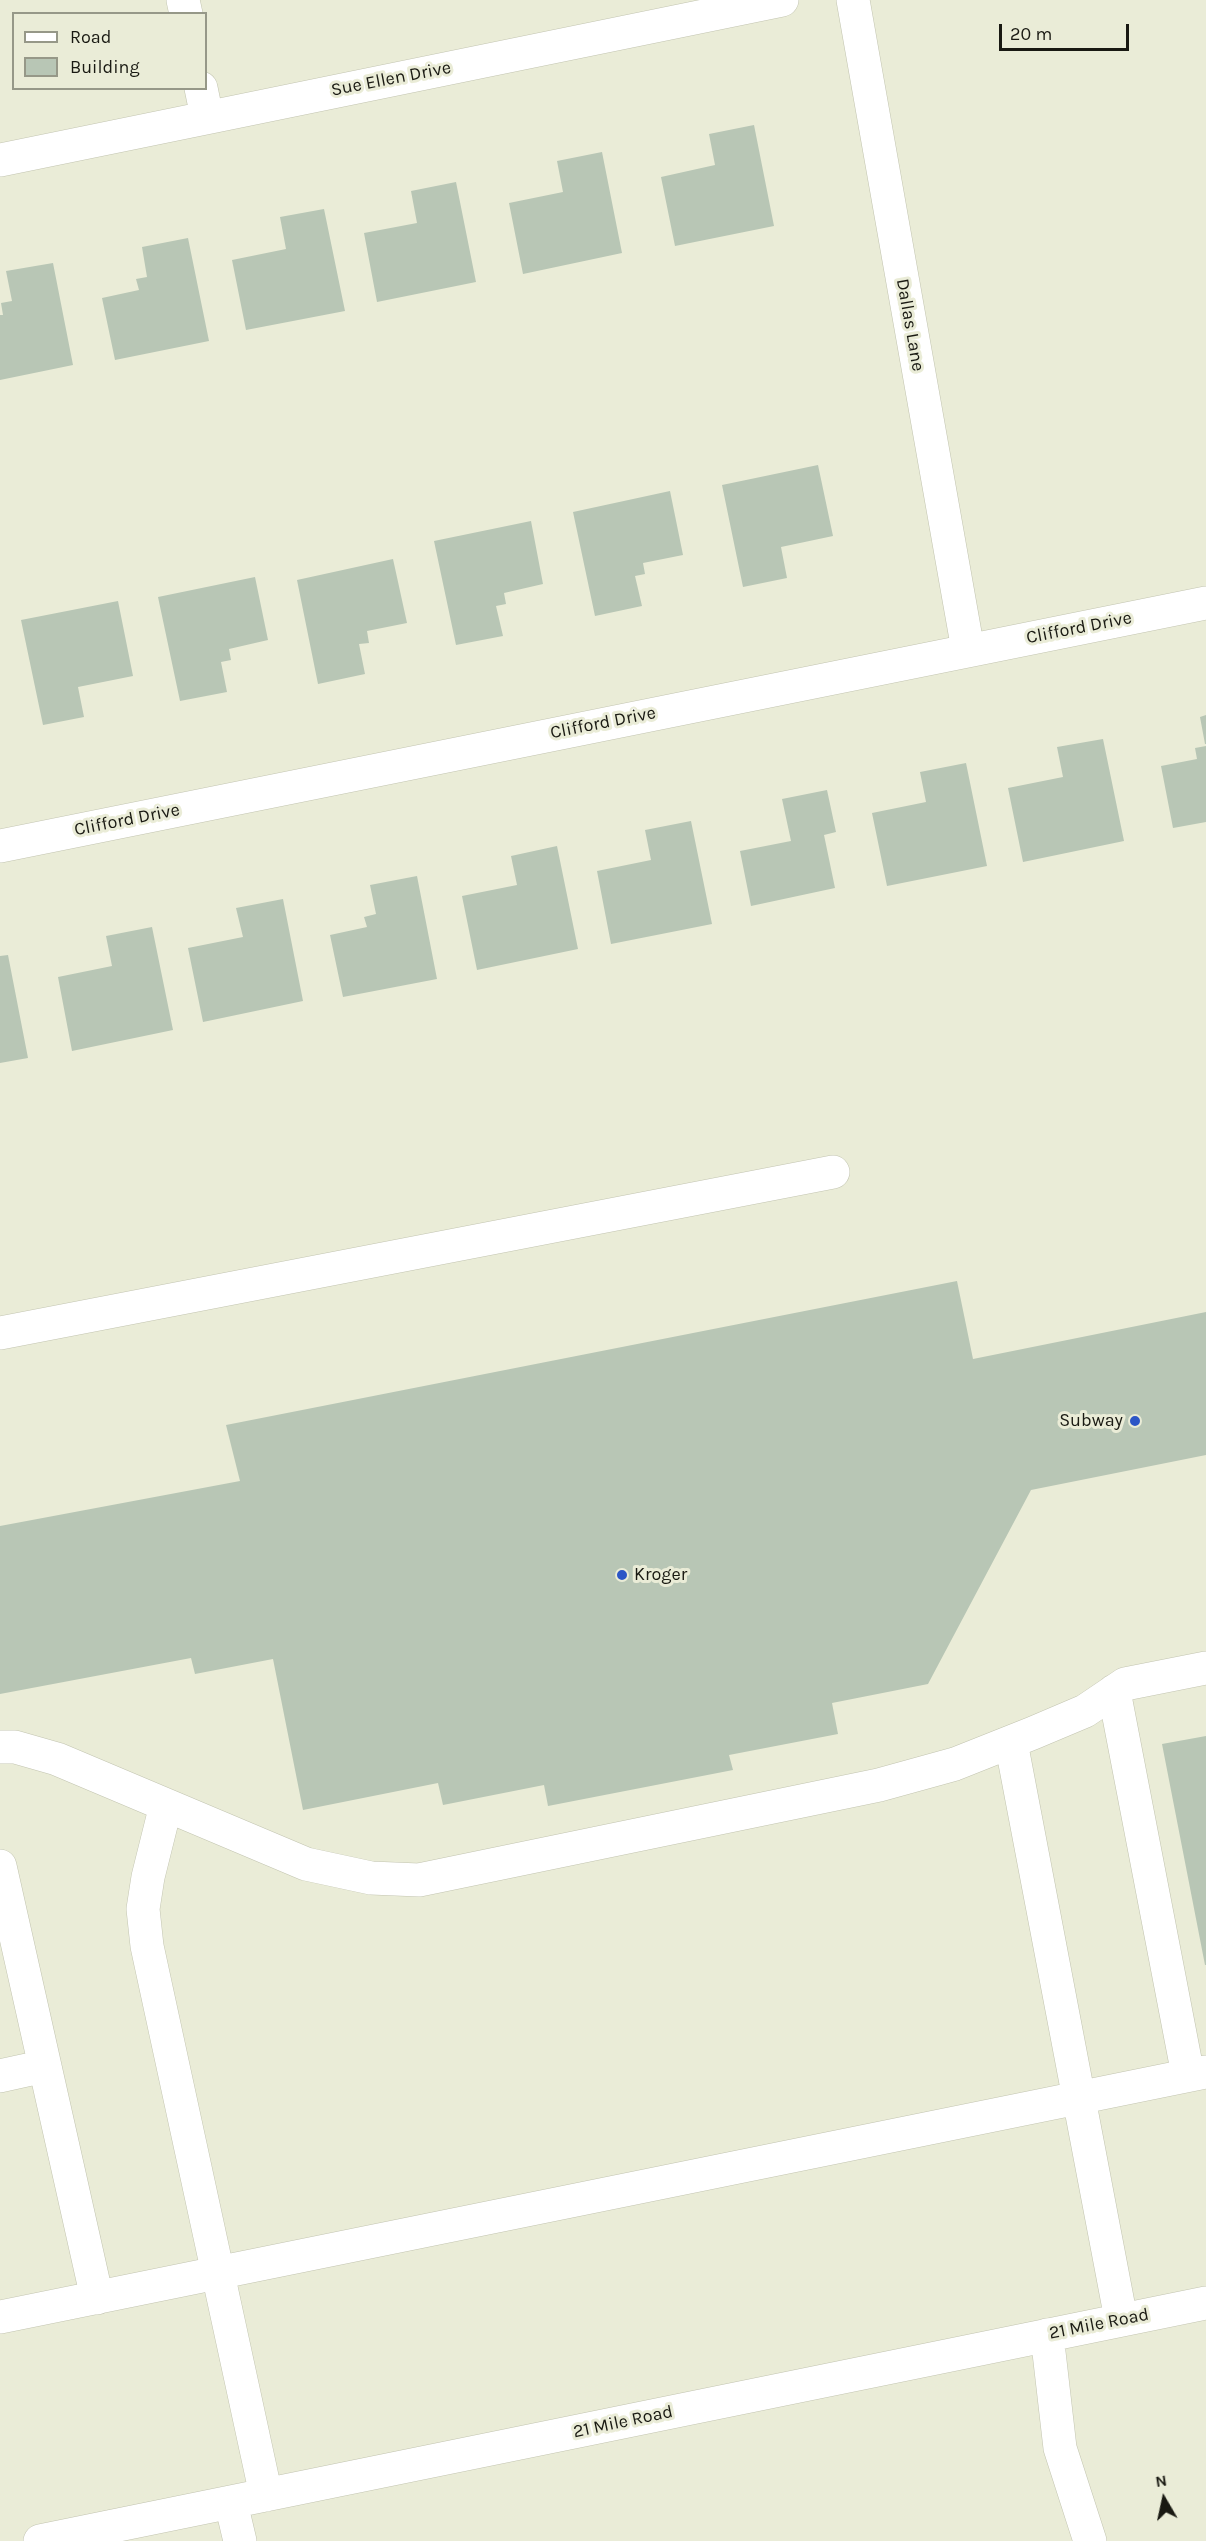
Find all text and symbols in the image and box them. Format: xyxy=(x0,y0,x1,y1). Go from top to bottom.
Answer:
legend xyxy=(12,12,207,90)
scale bar xyxy=(1002,12,1132,50)
text: 20 m xyxy=(1010,23,1052,45)
text: Road xyxy=(70,26,111,48)
text: Building xyxy=(70,56,140,78)
street label: Sue Ellen Drive xyxy=(329,57,453,101)
street label: Dallas Lane xyxy=(891,277,929,373)
street label: Clifford Drive xyxy=(1024,607,1134,649)
street label: Clifford Drive xyxy=(548,702,658,744)
street label: Clifford Drive xyxy=(72,799,182,841)
place label: Subway xyxy=(1059,1410,1123,1432)
marker: Subway xyxy=(1128,1414,1142,1428)
place label: Kroger xyxy=(634,1564,687,1586)
marker: Kroger xyxy=(615,1568,629,1582)
street label: 21 Mile Road xyxy=(1047,2304,1151,2344)
street label: 21 Mile Road xyxy=(571,2401,675,2443)
north arrow xyxy=(1134,2469,1194,2529)
text: N xyxy=(1154,2470,1168,2491)

